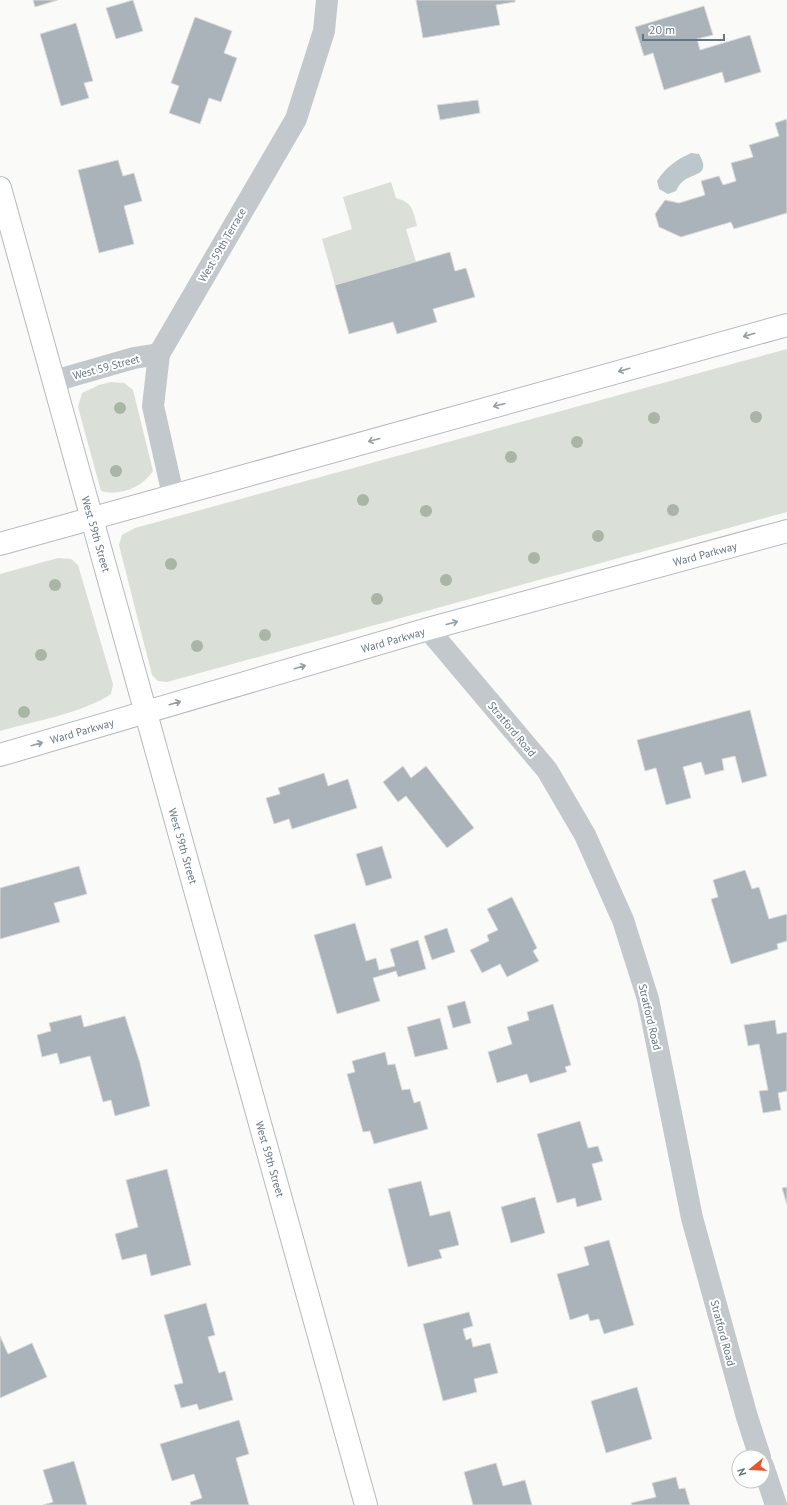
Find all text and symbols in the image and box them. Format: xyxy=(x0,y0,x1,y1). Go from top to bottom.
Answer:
scale bar xyxy=(643,16,724,42)
text: 20 m xyxy=(649,22,675,37)
street label: West 59th Terrace xyxy=(195,205,249,285)
one-way arrow xyxy=(743,332,756,340)
street label: West 59 Street xyxy=(71,351,141,383)
one-way arrow xyxy=(618,367,631,374)
one-way arrow xyxy=(493,402,506,409)
one-way arrow xyxy=(367,437,380,444)
street label: West 59th Street xyxy=(78,494,114,574)
street label: Ward Parkway xyxy=(672,539,739,569)
one-way arrow xyxy=(445,619,458,626)
street label: Ward Parkway xyxy=(360,624,427,656)
one-way arrow xyxy=(294,663,307,670)
one-way arrow xyxy=(169,699,182,706)
street label: Stratford Road xyxy=(485,699,539,759)
street label: Ward Parkway xyxy=(49,715,116,747)
one-way arrow xyxy=(31,740,44,747)
street label: West 59th Street xyxy=(165,806,201,886)
street label: Stratford Road xyxy=(636,982,664,1052)
street label: West 59th Street xyxy=(252,1119,288,1199)
street label: Stratford Road xyxy=(707,1299,739,1368)
north arrow xyxy=(731,1449,771,1489)
text: N xyxy=(734,1466,749,1478)

